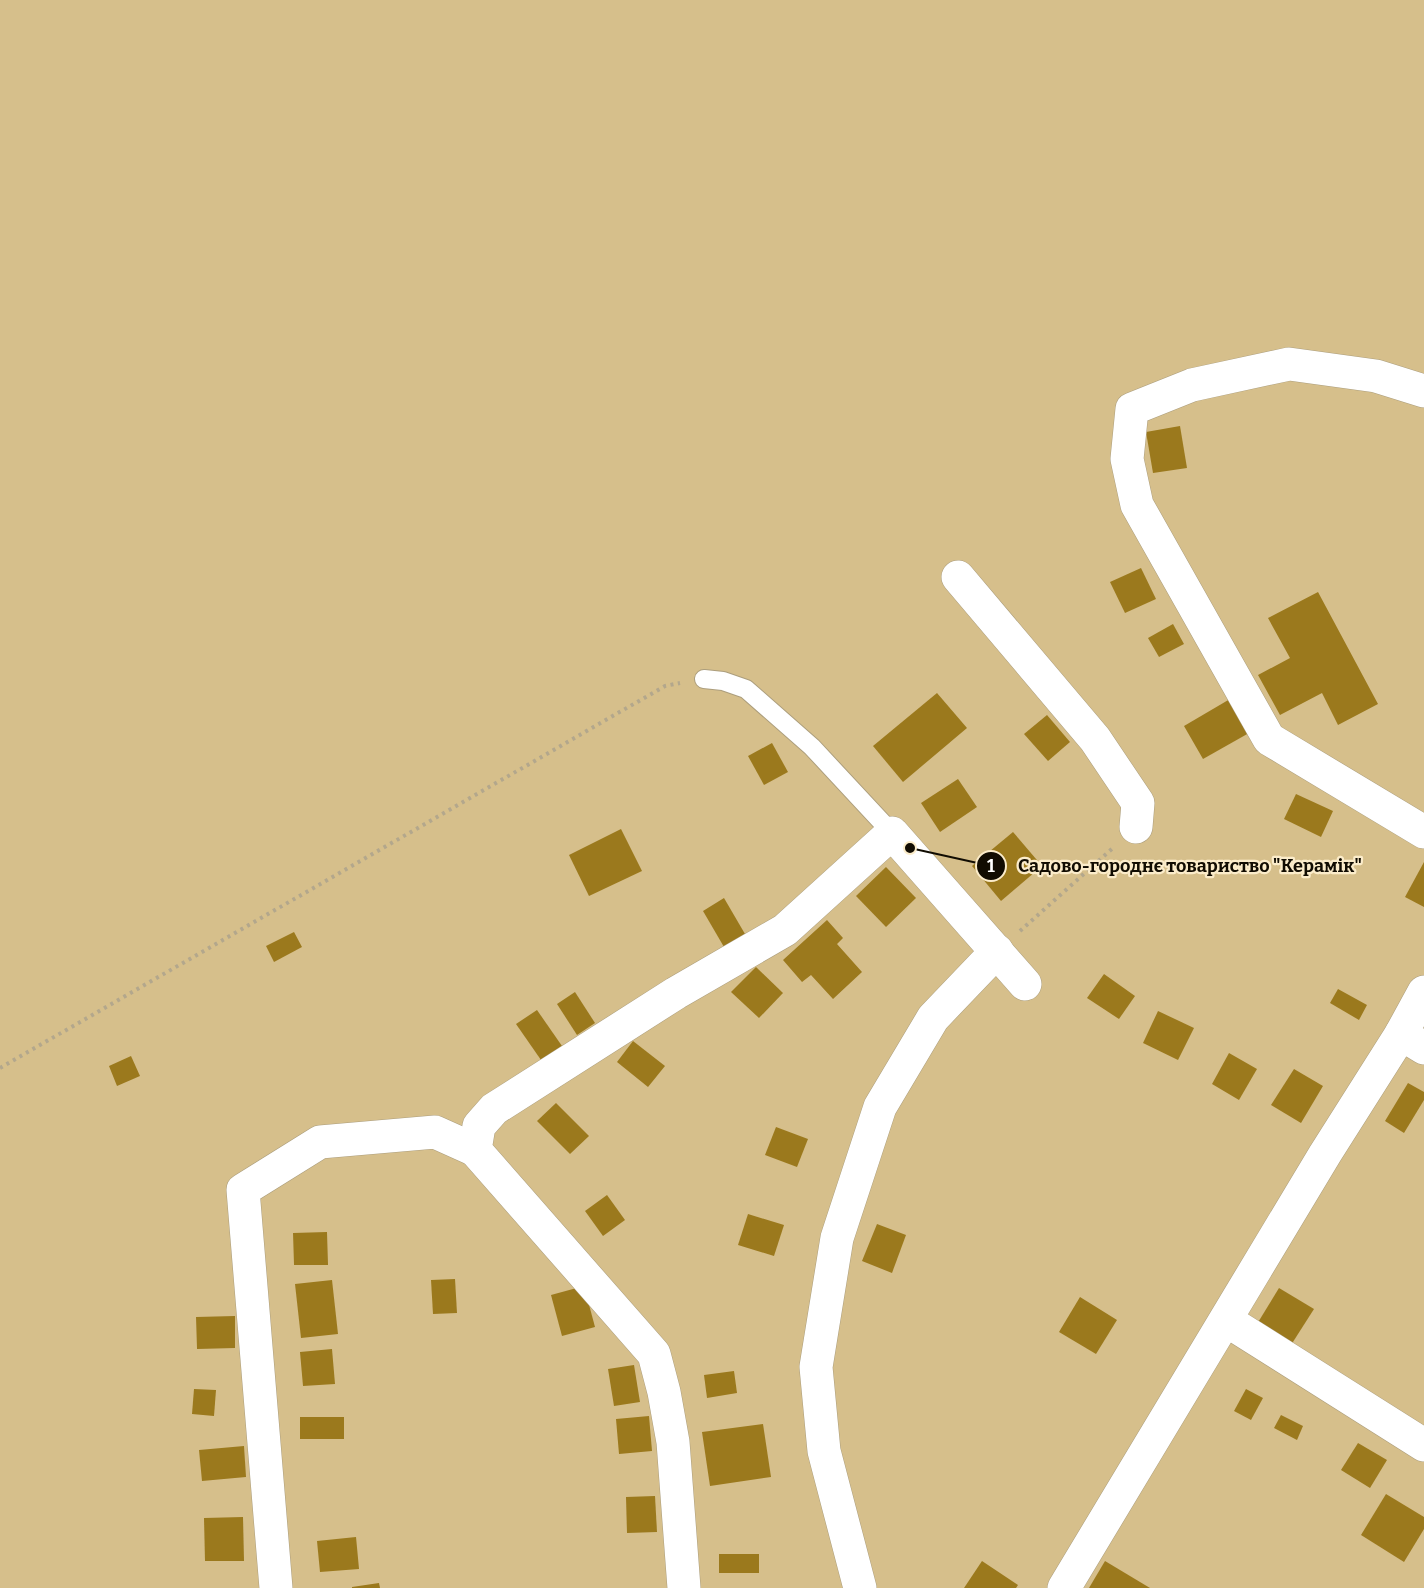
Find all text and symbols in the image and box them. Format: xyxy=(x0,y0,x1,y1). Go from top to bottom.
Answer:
callout: Садово-городнє товариство "Керамік" xyxy=(976,848,1374,884)
text: 1 xyxy=(987,855,995,877)
text: Садово-городнє товариство "Керамік" xyxy=(1018,855,1362,877)

